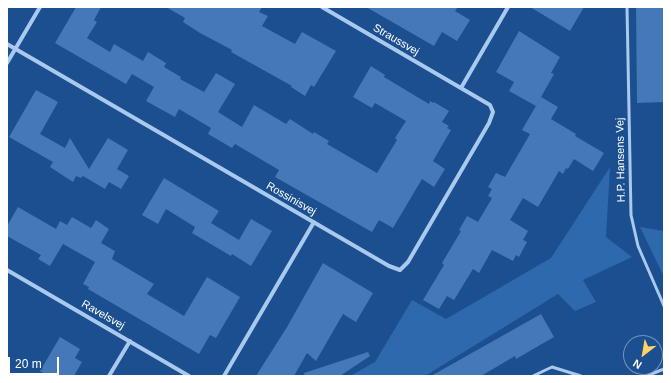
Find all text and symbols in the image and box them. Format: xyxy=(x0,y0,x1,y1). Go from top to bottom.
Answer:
street label: Straussvej xyxy=(370,21,422,59)
street label: H.P. Hansens Vej xyxy=(614,117,628,203)
street label: Rossinisvej xyxy=(264,179,318,219)
street label: Ravelsvej xyxy=(79,297,127,333)
north arrow xyxy=(623,335,663,375)
scale bar xyxy=(10,349,61,375)
text: 20 m xyxy=(15,357,42,371)
text: N xyxy=(631,357,644,372)

